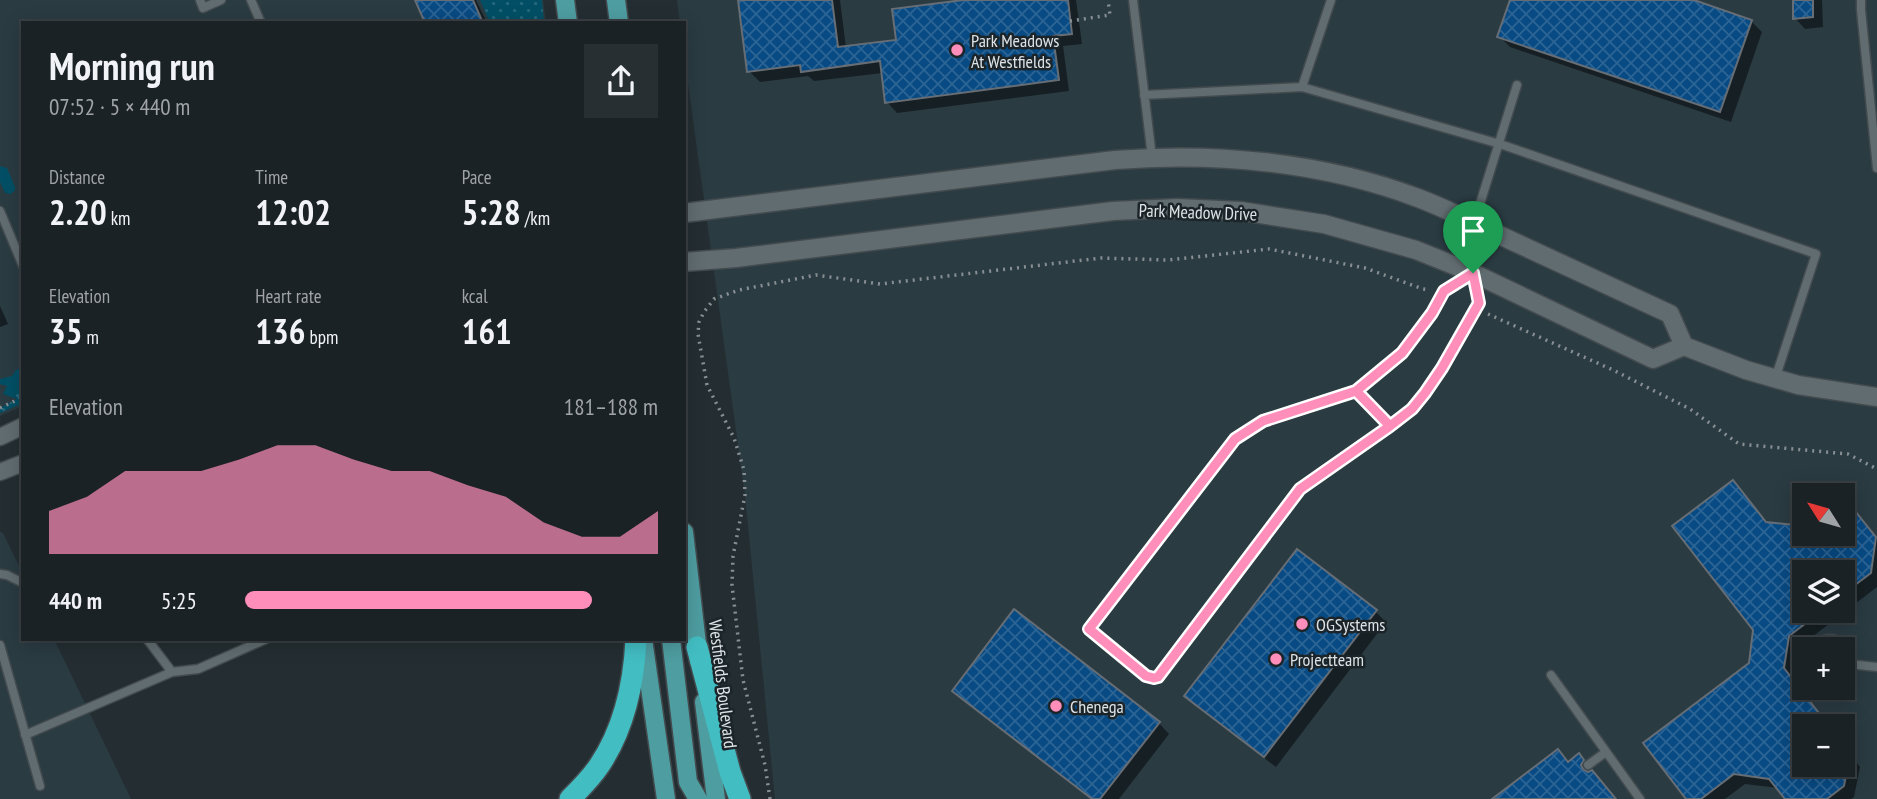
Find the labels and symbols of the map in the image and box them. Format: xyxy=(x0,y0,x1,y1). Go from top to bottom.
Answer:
place label: Park Meadows At Westfields xyxy=(971,29,1059,73)
marker: Park Meadows At Westfields xyxy=(949,42,965,58)
street label: Park Meadow Drive xyxy=(1138,198,1258,226)
pin xyxy=(1443,201,1503,273)
north arrow xyxy=(1792,483,1855,546)
place label: OGSystems xyxy=(1316,613,1385,636)
marker: OGSystems xyxy=(1294,616,1310,632)
street label: Westfields Boulevard xyxy=(704,618,742,750)
place label: Projectteam xyxy=(1290,648,1364,671)
marker: Projectteam xyxy=(1268,651,1284,667)
place label: Chenega xyxy=(1070,695,1124,718)
marker: Chenega xyxy=(1048,698,1064,714)

